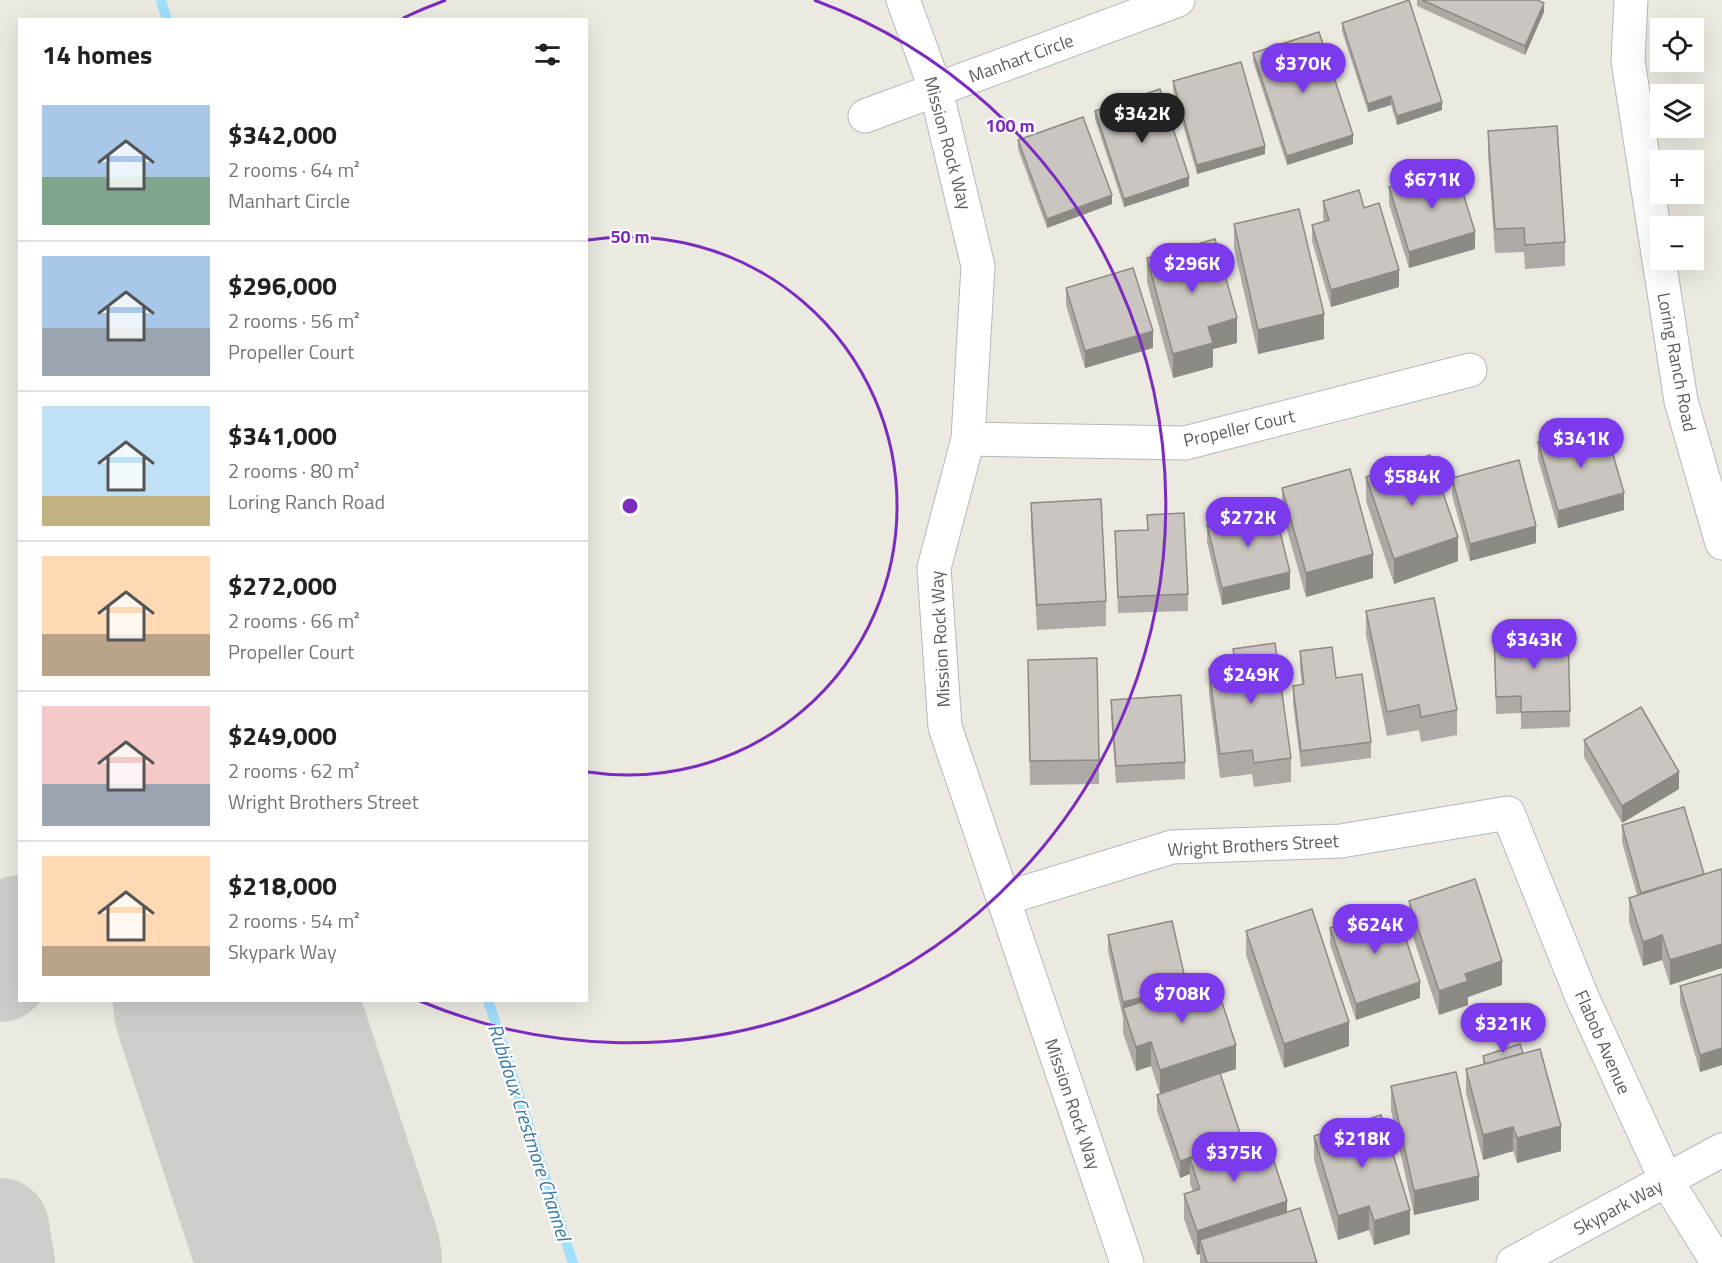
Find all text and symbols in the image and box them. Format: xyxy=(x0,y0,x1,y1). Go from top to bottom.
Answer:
map controls xyxy=(1650,18,1704,270)
button: locate xyxy=(1650,18,1704,72)
street label: Manhart Circle xyxy=(965,27,1077,89)
text: 14 homes xyxy=(42,35,152,74)
icon: filters xyxy=(531,38,564,71)
pin: $370K xyxy=(1261,43,1345,94)
text: $370K xyxy=(1275,47,1331,78)
street label: Mission Rock Way xyxy=(917,73,979,213)
button: layers xyxy=(1650,84,1704,138)
pin: $342K xyxy=(1100,93,1184,144)
text: $342K xyxy=(1114,97,1170,128)
text: 100 m xyxy=(985,112,1035,139)
text: $342,000 xyxy=(228,115,337,154)
icon: home xyxy=(90,129,162,201)
button: + xyxy=(1650,150,1704,204)
text: 2 rooms · 64 m² xyxy=(228,154,360,185)
pin: $671K xyxy=(1390,159,1474,210)
text: $671K xyxy=(1404,163,1460,194)
text: Manhart Circle xyxy=(228,185,350,216)
button: − xyxy=(1650,216,1704,270)
text: 50 m xyxy=(610,223,650,250)
pin: $296K xyxy=(1150,243,1234,294)
text: $296K xyxy=(1164,247,1220,278)
text: $296,000 xyxy=(228,266,337,305)
icon: home xyxy=(90,280,162,352)
street label: Loring Ranch Road xyxy=(1650,290,1704,434)
text: 2 rooms · 56 m² xyxy=(228,305,360,336)
text: Propeller Court xyxy=(228,336,354,367)
street label: Propeller Court xyxy=(1181,402,1298,454)
text: $341,000 xyxy=(228,416,337,455)
pin: $341K xyxy=(1539,418,1623,469)
text: $341K xyxy=(1553,422,1609,453)
icon: home xyxy=(90,430,162,502)
text: 2 rooms · 80 m² xyxy=(228,455,360,486)
pin: $584K xyxy=(1370,456,1454,507)
text: $584K xyxy=(1384,460,1440,491)
text: Loring Ranch Road xyxy=(228,486,385,517)
centre of rings xyxy=(620,496,640,516)
pin: $272K xyxy=(1206,497,1290,548)
text: $272K xyxy=(1220,501,1276,532)
text: $272,000 xyxy=(228,566,337,605)
street label: Mission Rock Way xyxy=(923,570,957,708)
icon: home xyxy=(90,580,162,652)
text: 2 rooms · 66 m² xyxy=(228,605,360,636)
pin: $343K xyxy=(1492,619,1576,670)
text: $343K xyxy=(1506,623,1562,654)
text: Propeller Court xyxy=(228,636,354,667)
pin: $249K xyxy=(1209,654,1293,705)
text: $249K xyxy=(1223,658,1279,689)
text: $249,000 xyxy=(228,716,337,755)
icon: home xyxy=(90,730,162,802)
text: 2 rooms · 62 m² xyxy=(228,755,360,786)
text: Wright Brothers Street xyxy=(228,786,419,817)
street label: Wright Brothers Street xyxy=(1167,827,1340,863)
text: $218,000 xyxy=(228,866,337,905)
icon: home xyxy=(90,880,162,952)
pin: $624K xyxy=(1333,904,1417,955)
text: 2 rooms · 54 m² xyxy=(228,905,360,936)
text: $624K xyxy=(1347,908,1403,939)
text: Skypark Way xyxy=(228,936,337,967)
pin: $708K xyxy=(1140,973,1224,1024)
text: $708K xyxy=(1154,977,1210,1008)
street label: Flabob Avenue xyxy=(1568,986,1638,1098)
pin: $321K xyxy=(1461,1003,1545,1054)
text: $321K xyxy=(1475,1007,1531,1038)
water label: Rubidoux Crestmore Channel xyxy=(480,1019,581,1247)
street label: Mission Rock Way xyxy=(1038,1035,1108,1173)
pin: $218K xyxy=(1320,1118,1404,1169)
text: $218K xyxy=(1334,1122,1390,1153)
pin: $375K xyxy=(1192,1132,1276,1183)
text: $375K xyxy=(1206,1136,1262,1167)
street label: Skypark Way xyxy=(1569,1172,1668,1242)

